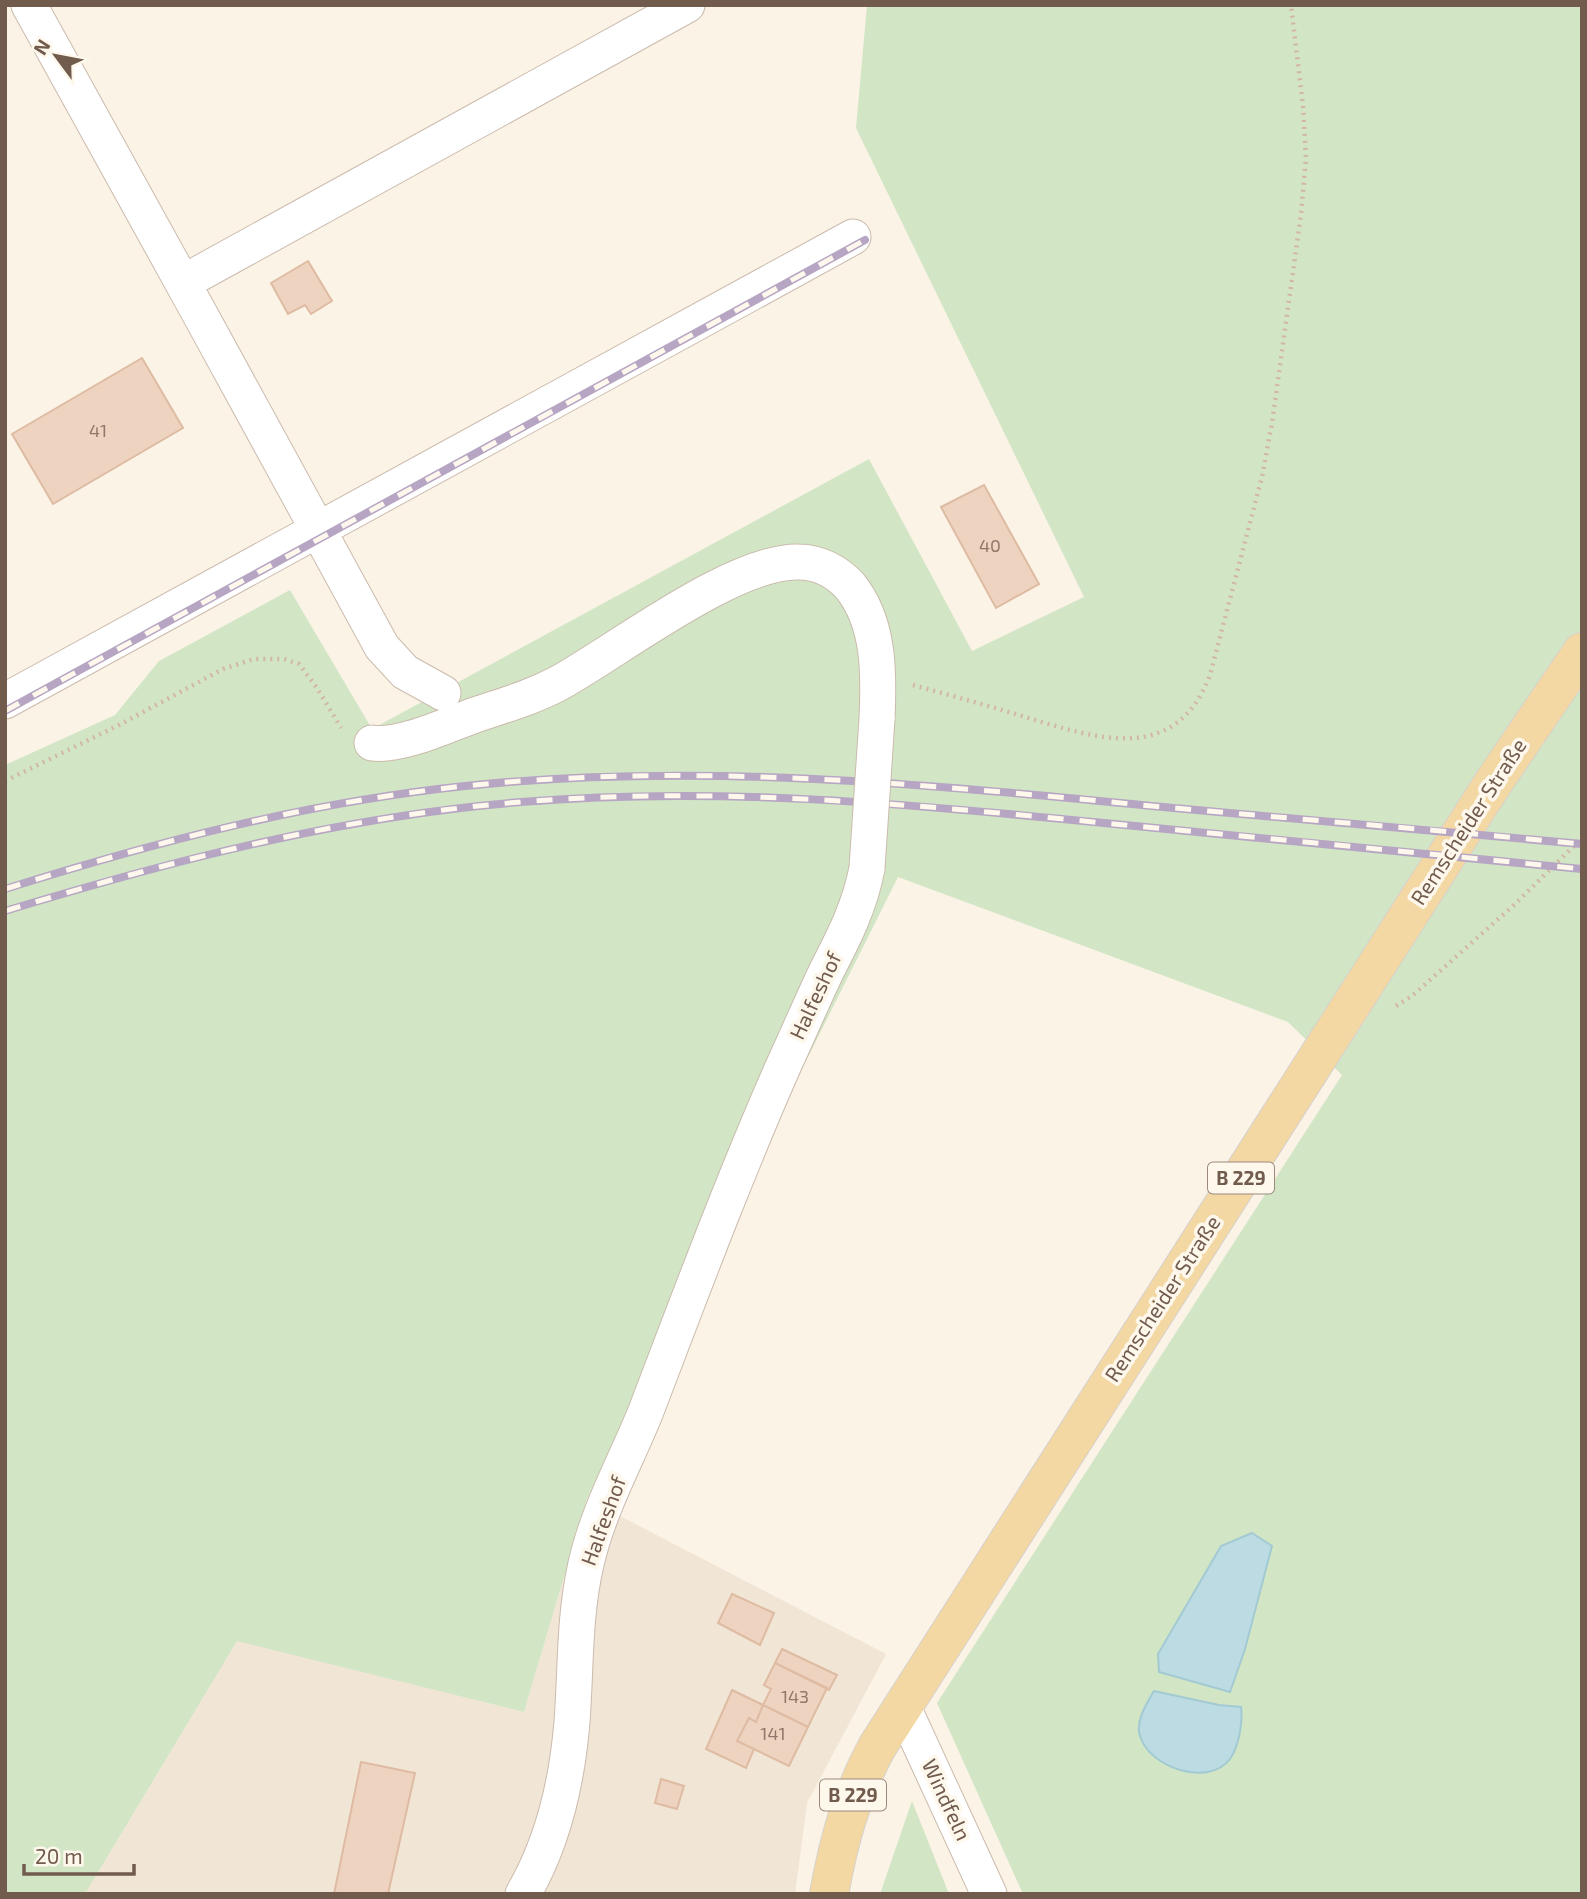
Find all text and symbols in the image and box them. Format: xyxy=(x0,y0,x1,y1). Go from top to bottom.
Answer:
north arrow xyxy=(21,21,91,91)
text: N xyxy=(28,35,55,59)
house number: 41 xyxy=(89,419,107,441)
house number: 40 xyxy=(979,534,1001,556)
street label: Remscheider Straße xyxy=(1405,733,1531,909)
street label: Halfeshof xyxy=(784,947,846,1043)
road number: B 229 xyxy=(1208,1162,1274,1194)
street label: Remscheider Straße xyxy=(1099,1210,1225,1386)
street label: Halfeshof xyxy=(575,1471,631,1569)
house number: 143 xyxy=(781,1685,809,1707)
house number: 141 xyxy=(760,1722,786,1744)
street label: Windfeln xyxy=(918,1755,977,1844)
road number: B 229 xyxy=(820,1780,886,1811)
scale bar xyxy=(24,1832,135,1876)
text: 20 m xyxy=(35,1843,83,1868)

